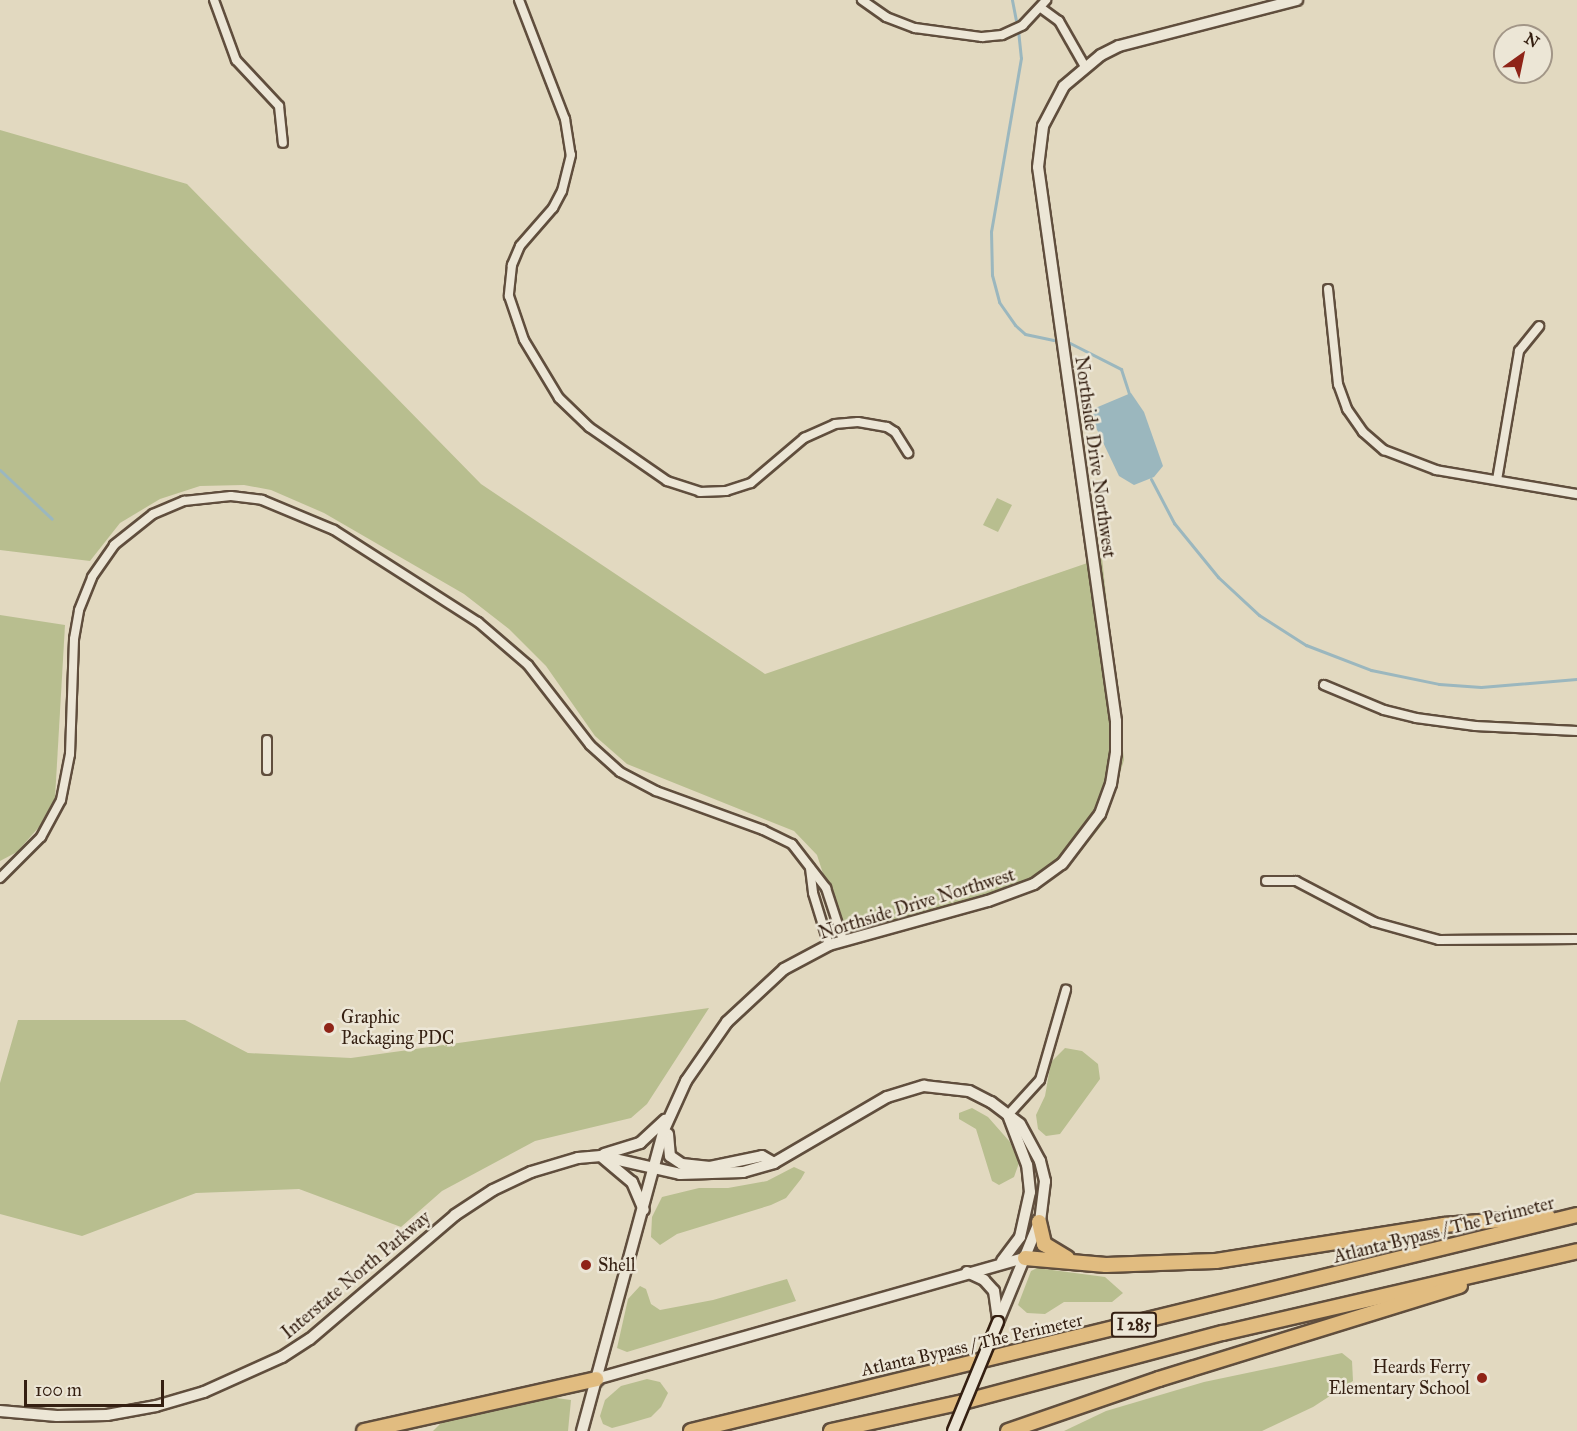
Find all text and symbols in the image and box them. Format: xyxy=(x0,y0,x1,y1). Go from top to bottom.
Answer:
north arrow xyxy=(1493,24,1553,84)
text: N xyxy=(1521,28,1543,52)
street label: Northside Drive Northwest xyxy=(1070,355,1120,559)
street label: Northside Drive Northwest xyxy=(816,864,1018,944)
place label: Graphic Packaging PDC xyxy=(341,1007,454,1050)
marker: Graphic Packaging PDC xyxy=(322,1021,336,1035)
street label: Atlanta Bypass / The Perimeter xyxy=(1331,1192,1557,1268)
street label: Interstate North Parkway xyxy=(277,1206,435,1344)
place label: Shell xyxy=(598,1254,636,1276)
marker: Shell xyxy=(579,1258,593,1272)
street label: Atlanta Bypass / The Perimeter xyxy=(859,1309,1085,1381)
road number: I 285 xyxy=(1110,1312,1158,1338)
place label: Heards Ferry Elementary School xyxy=(1328,1357,1470,1400)
scale bar xyxy=(27,1368,166,1406)
marker: Heards Ferry Elementary School xyxy=(1475,1371,1489,1385)
text: 100 m xyxy=(35,1379,82,1401)

